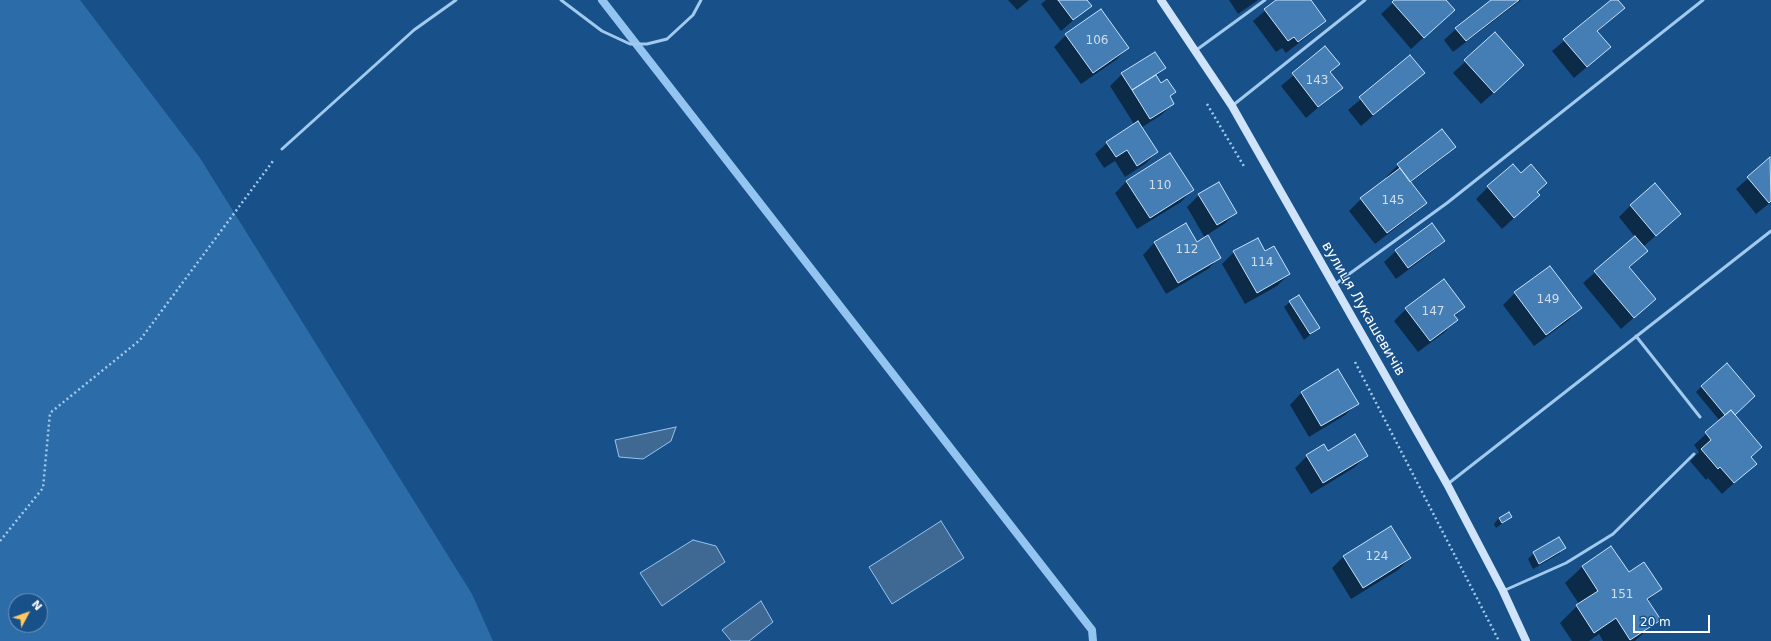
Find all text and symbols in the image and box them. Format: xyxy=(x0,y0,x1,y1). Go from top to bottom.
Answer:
house number: 106 xyxy=(1086,34,1108,48)
house number: 143 xyxy=(1306,74,1328,88)
house number: 110 xyxy=(1149,179,1171,193)
house number: 145 xyxy=(1382,194,1404,208)
street label: вулиця Лукашевичів xyxy=(1318,239,1408,379)
house number: 112 xyxy=(1176,243,1198,257)
house number: 114 xyxy=(1251,256,1273,270)
house number: 149 xyxy=(1537,293,1559,307)
house number: 147 xyxy=(1422,305,1444,319)
house number: 124 xyxy=(1366,550,1388,564)
house number: 151 xyxy=(1611,588,1633,602)
north arrow xyxy=(8,593,48,633)
text: N xyxy=(29,598,45,613)
scale bar xyxy=(1635,607,1712,633)
text: 20 m xyxy=(1640,615,1671,629)

